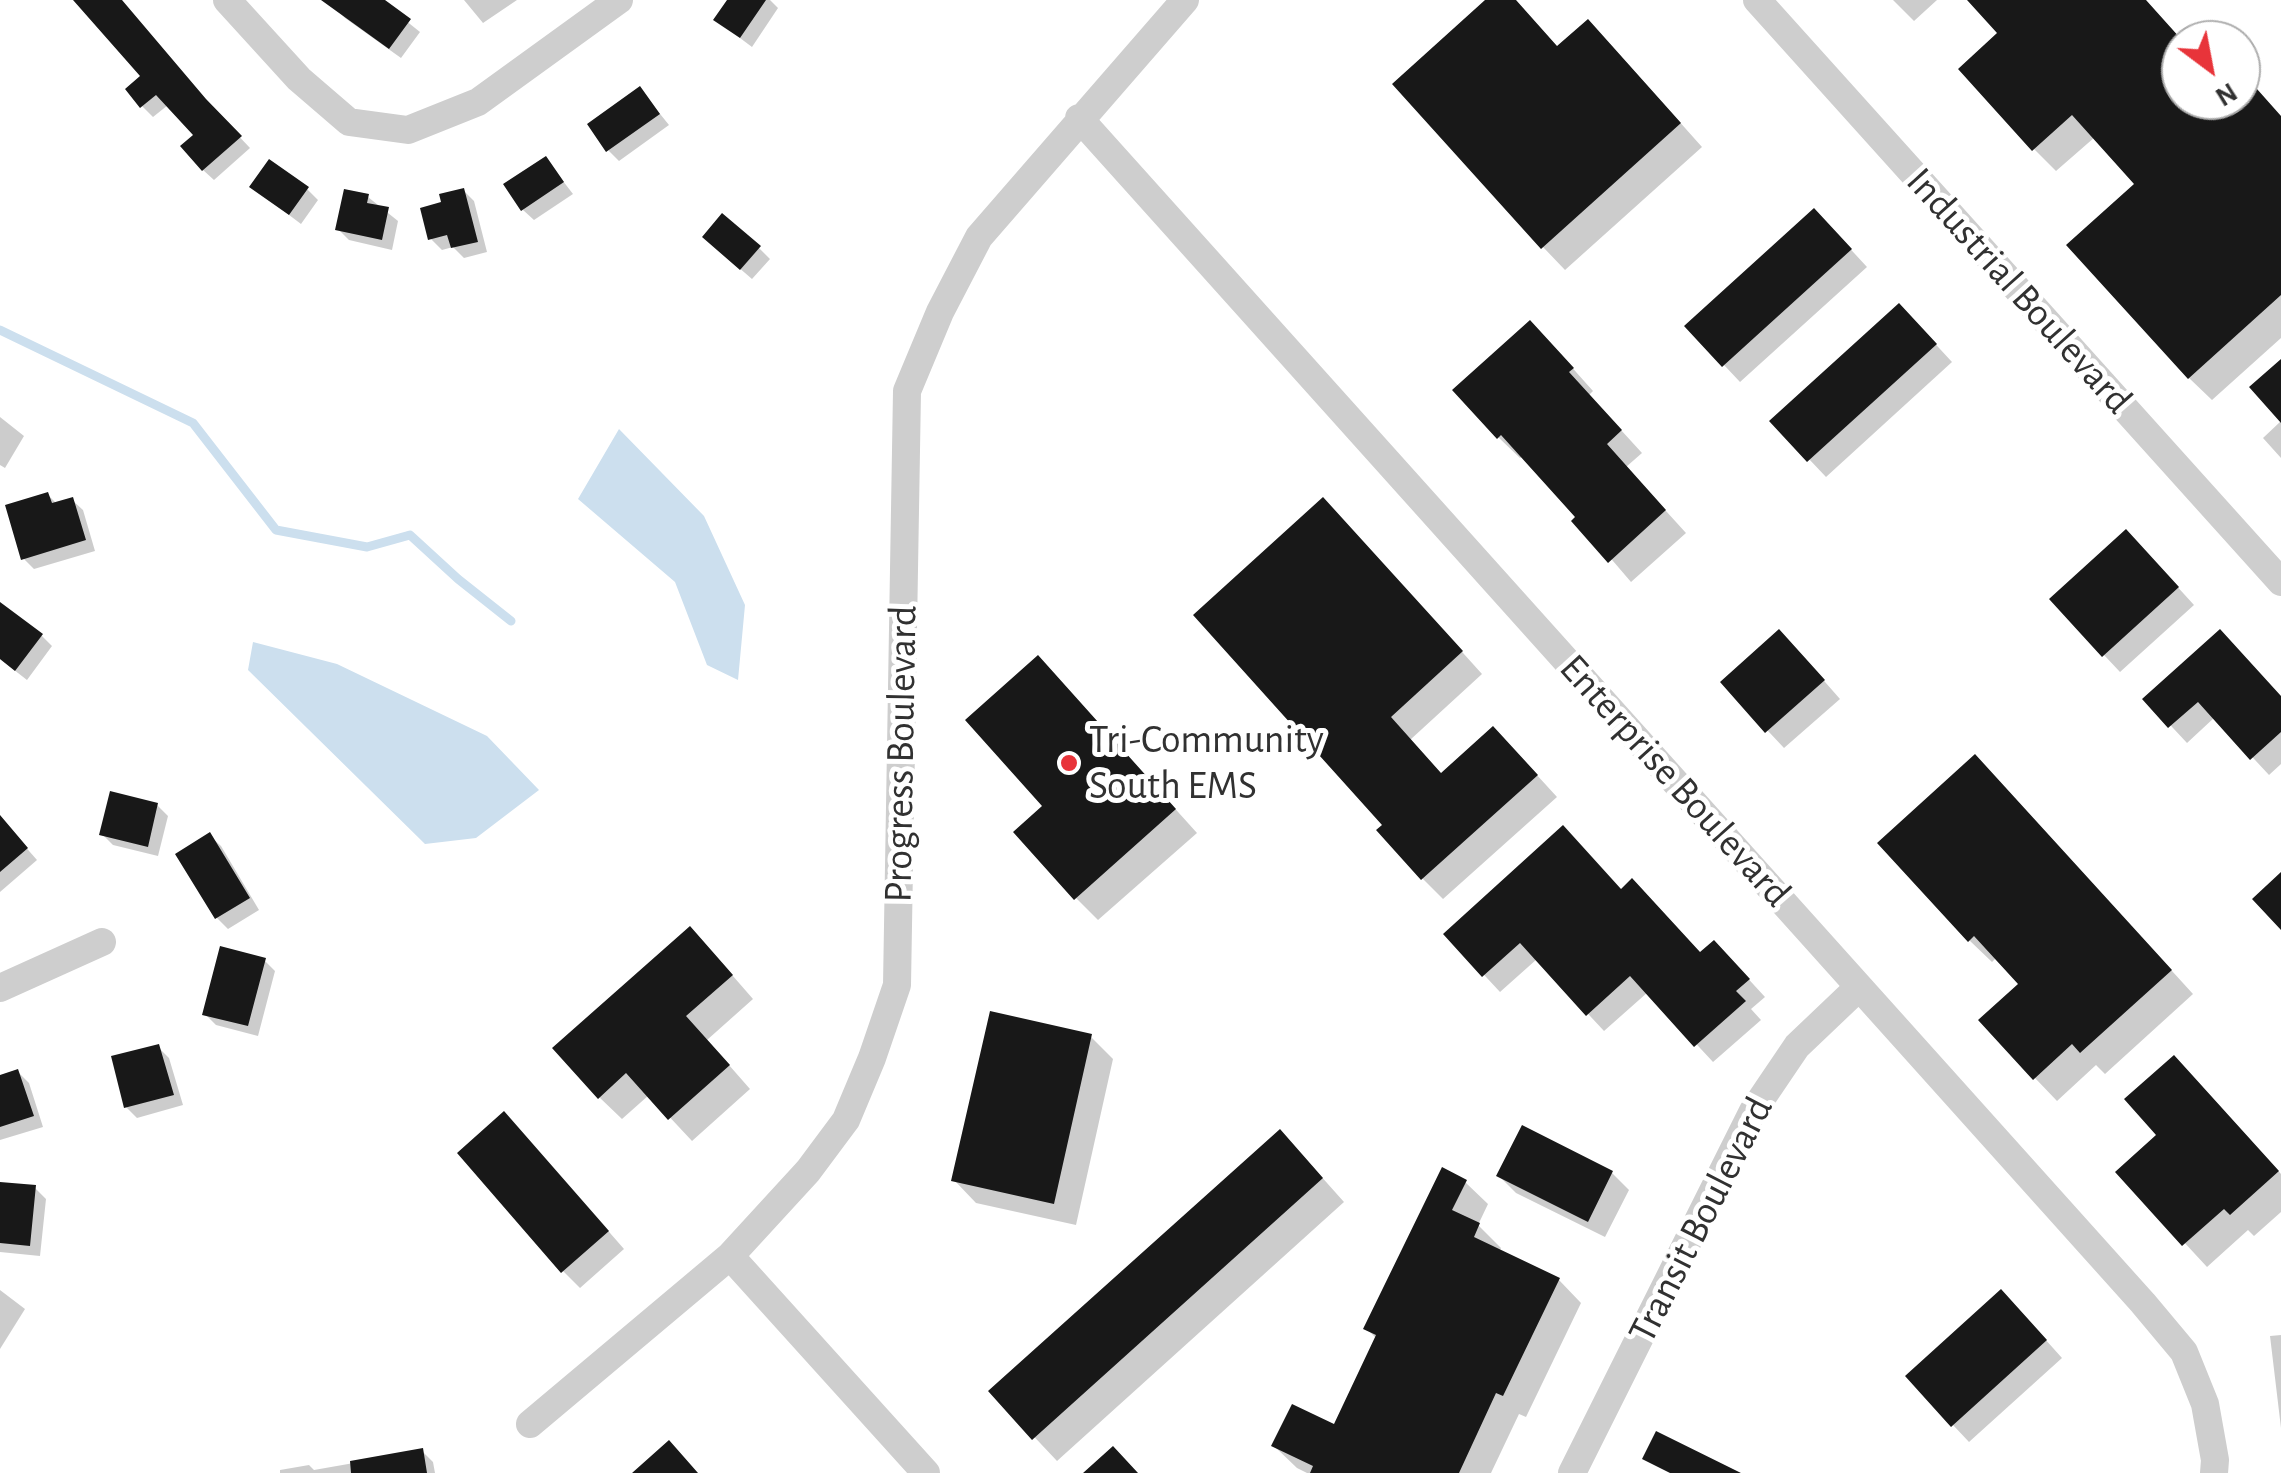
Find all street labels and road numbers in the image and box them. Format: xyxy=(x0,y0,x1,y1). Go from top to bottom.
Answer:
street label: Industrial Boulevard xyxy=(1896,158,2142,424)
street label: Progress Boulevard xyxy=(874,605,928,903)
street label: Enterprise Boulevard xyxy=(1549,645,1801,917)
street label: Transit Boulevard xyxy=(1618,1089,1784,1351)

